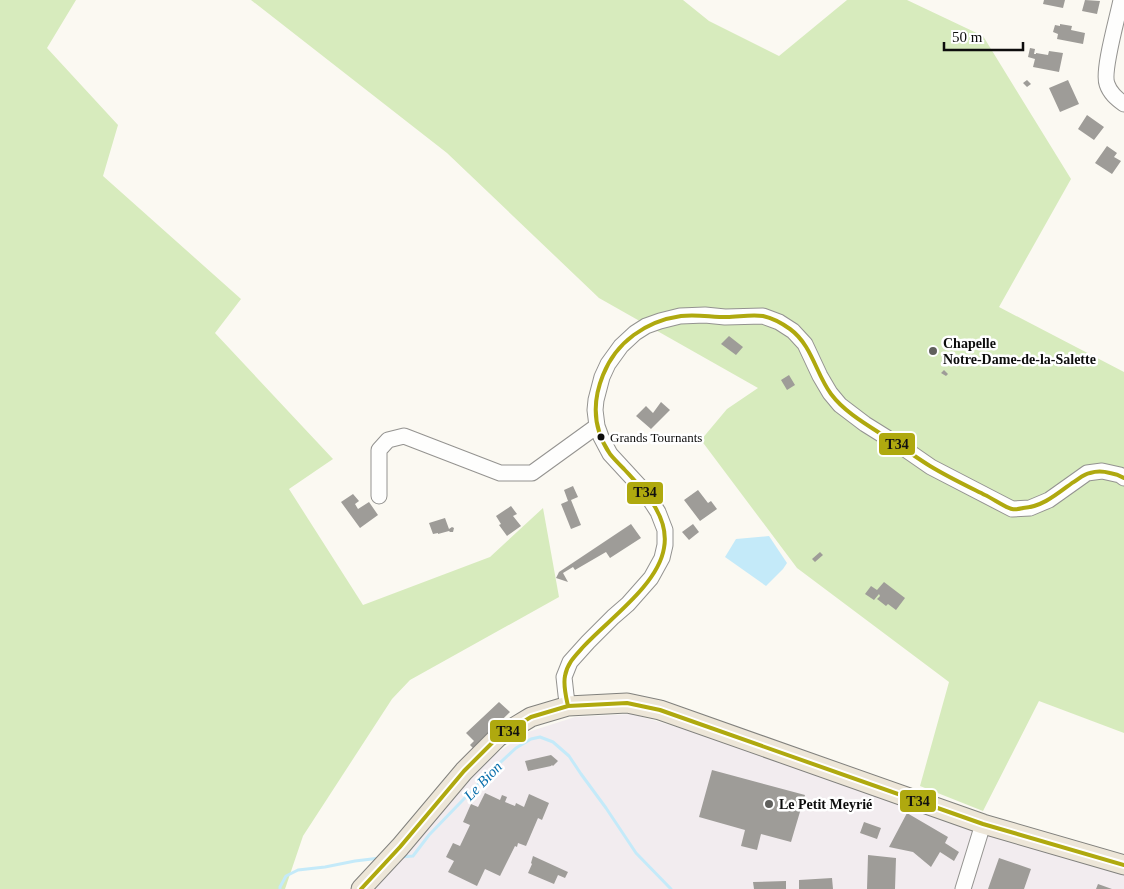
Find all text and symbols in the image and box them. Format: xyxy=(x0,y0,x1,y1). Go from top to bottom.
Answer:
scale bar xyxy=(944,20,1023,52)
text: 50 m xyxy=(952,29,983,45)
place label: Chapelle Notre-Dame-de-la-Salette xyxy=(943,336,1096,367)
marker: Chapelle Notre-Dame-de-la-Salette xyxy=(927,345,939,357)
place label: Grands Tournants xyxy=(610,430,702,445)
marker: Grands Tournants xyxy=(596,432,606,442)
line badge: T34 xyxy=(878,432,916,456)
text: T34 xyxy=(885,437,909,452)
line badge: T34 xyxy=(626,481,664,505)
text: T34 xyxy=(633,485,657,500)
line badge: T34 xyxy=(489,719,527,743)
text: T34 xyxy=(496,724,520,739)
water label: Le Bion xyxy=(460,759,505,804)
line badge: T34 xyxy=(899,789,937,813)
text: T34 xyxy=(906,794,930,809)
place label: Le Petit Meyrié xyxy=(779,797,872,812)
marker: Le Petit Meyrié xyxy=(763,798,775,810)

